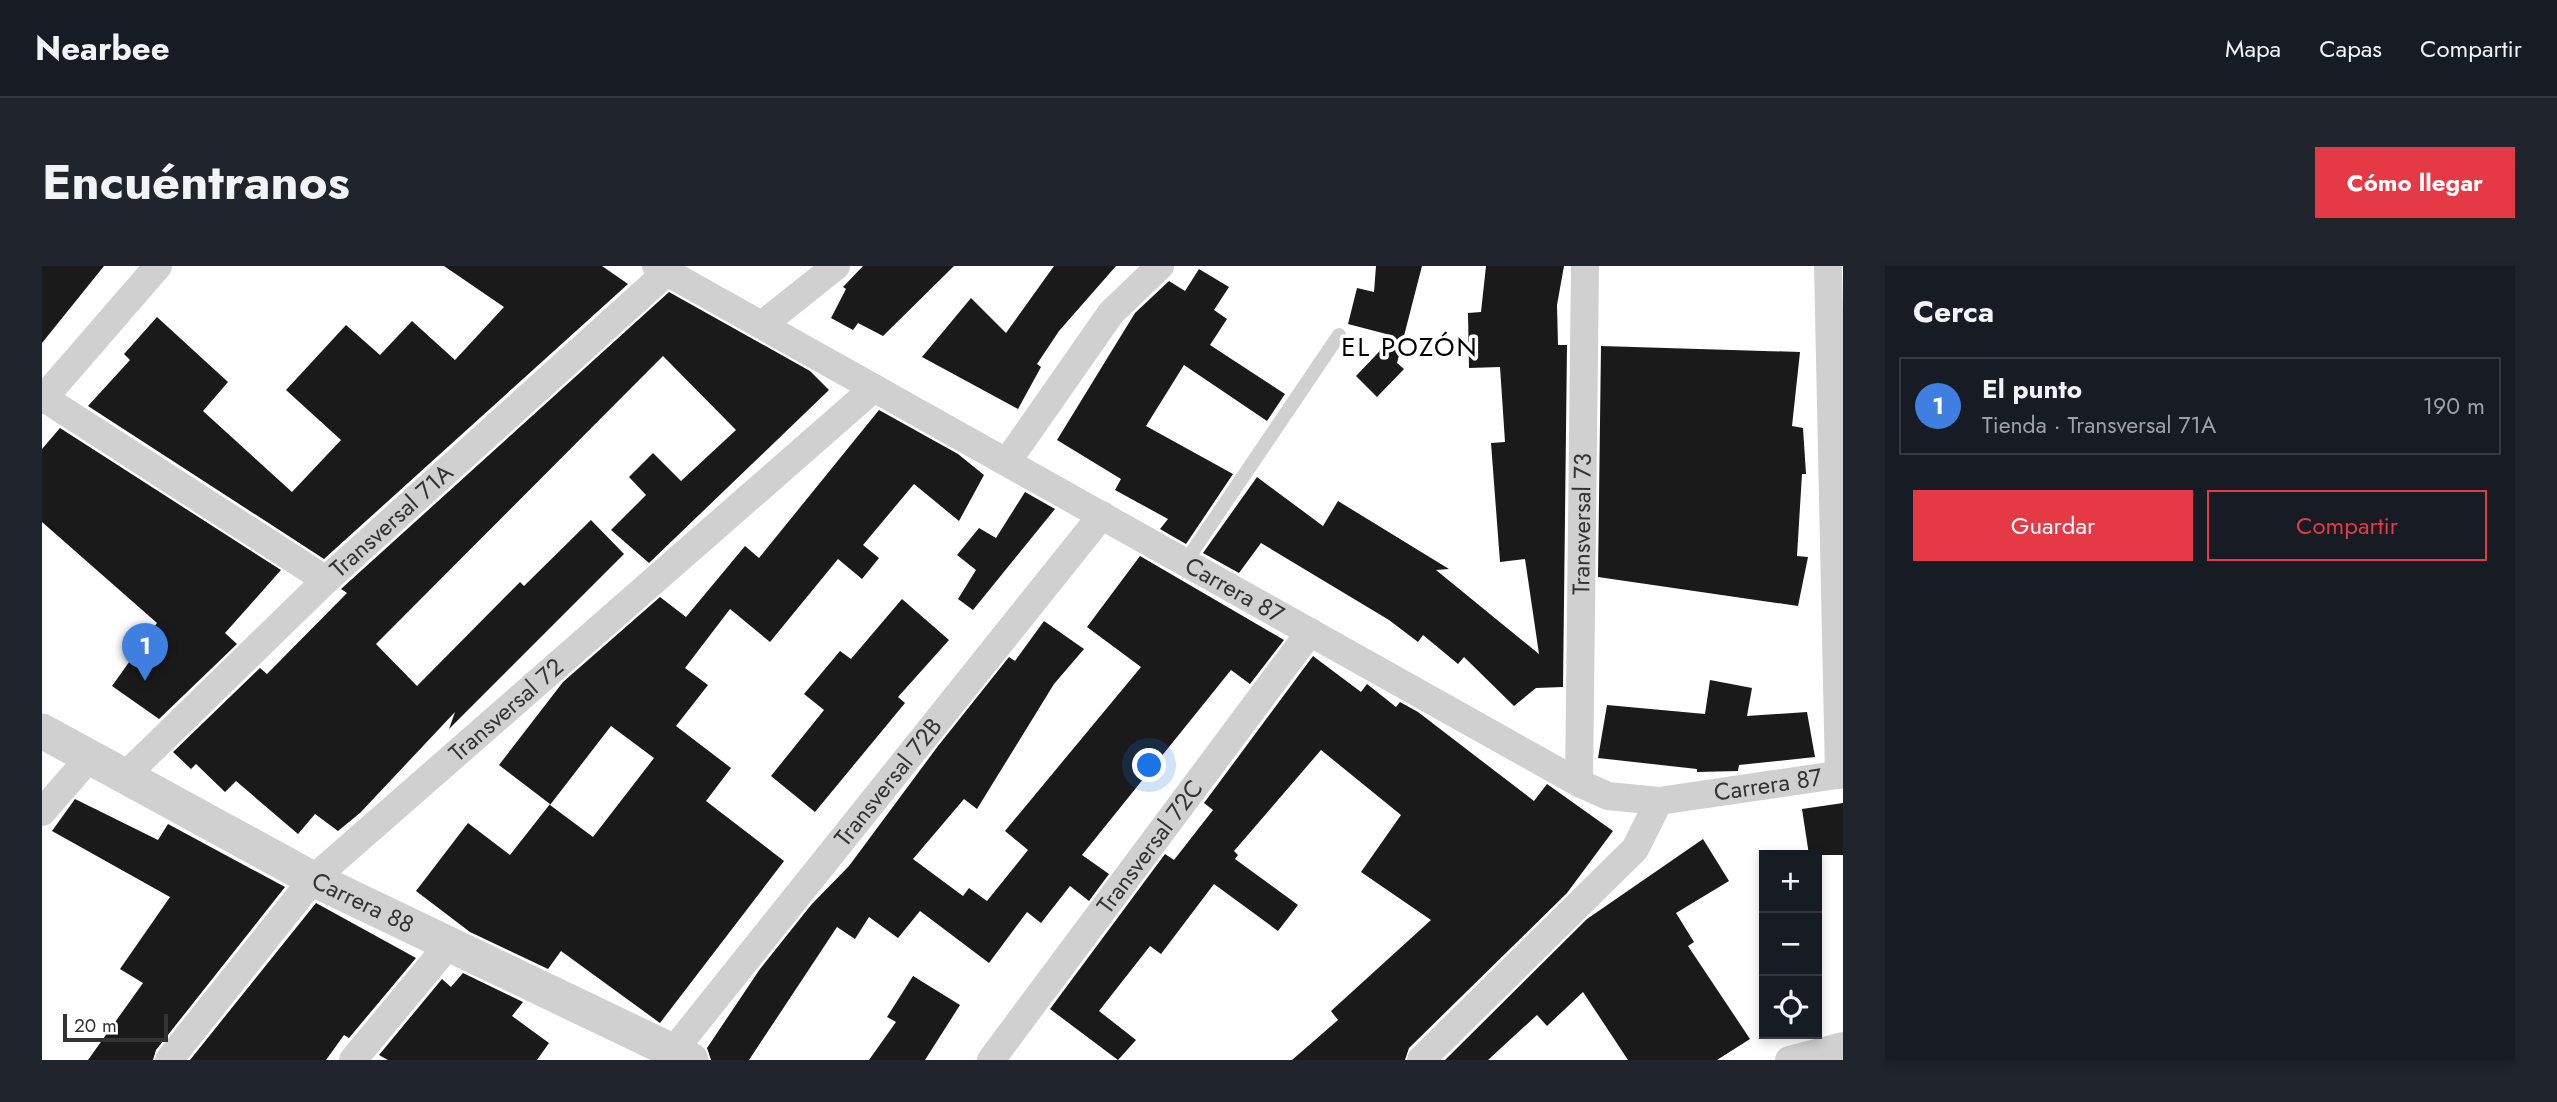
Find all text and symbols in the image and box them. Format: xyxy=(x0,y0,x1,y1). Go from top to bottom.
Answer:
text: Nearbee xyxy=(35,25,170,72)
text: Mapa xyxy=(2225,31,2281,66)
text: Capas xyxy=(2319,31,2382,66)
text: Compartir xyxy=(2420,31,2522,66)
text: Encuéntranos xyxy=(42,147,350,217)
button: Cómo llegar xyxy=(2315,147,2515,218)
text: Cerca xyxy=(1913,290,1994,333)
district label: EL POZÓN xyxy=(1341,328,1479,366)
text: El punto xyxy=(1982,370,2082,408)
text: 1 xyxy=(1932,389,1944,423)
text: 190 m xyxy=(2423,389,2485,423)
text: Tienda · Transversal 71A xyxy=(1982,408,2216,442)
street label: Transversal 73 xyxy=(1563,453,1600,595)
street label: Transversal 71A xyxy=(322,455,461,585)
button: Guardar xyxy=(1913,490,2193,561)
button: Compartir xyxy=(2207,490,2487,561)
street label: Carrera 87 xyxy=(1179,548,1291,632)
pin: 1 xyxy=(122,623,168,681)
street label: Transversal 72 xyxy=(441,650,571,770)
street label: Transversal 72B xyxy=(826,710,950,854)
your location xyxy=(1132,748,1166,782)
street label: Carrera 87 xyxy=(1711,759,1825,810)
street label: Transversal 72C xyxy=(1088,772,1211,921)
map controls xyxy=(1759,850,1822,1039)
button: + xyxy=(1759,850,1822,913)
street label: Carrera 88 xyxy=(306,863,420,942)
button: − xyxy=(1759,913,1822,976)
button: locate xyxy=(1759,976,1822,1039)
scale bar xyxy=(63,1011,168,1043)
text: 20 m xyxy=(74,1012,117,1039)

